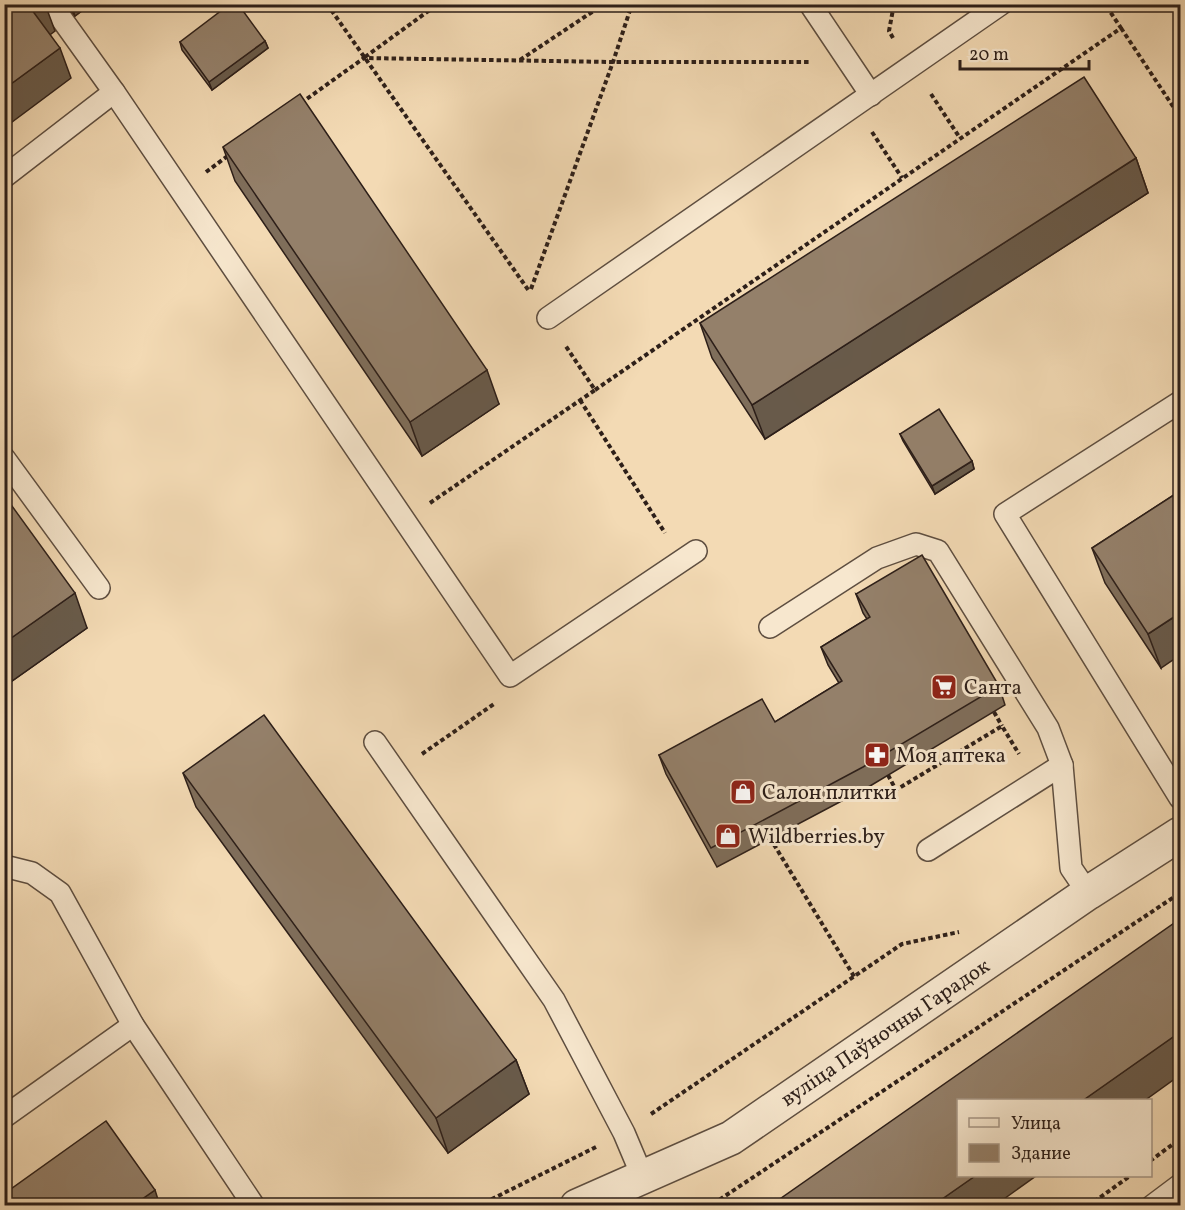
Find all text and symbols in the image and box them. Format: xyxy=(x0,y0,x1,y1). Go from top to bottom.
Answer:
scale bar xyxy=(960,33,1089,71)
text: 20 m xyxy=(969,43,1009,68)
supermarket icon: Санта xyxy=(929,672,959,702)
place label: Санта xyxy=(964,674,1022,703)
pharmacy icon: Моя аптека xyxy=(862,740,892,770)
place label: Моя аптека xyxy=(896,742,1006,771)
shop icon: Салон плитки xyxy=(728,777,758,807)
place label: Салон плитки xyxy=(762,779,897,808)
shop icon: Wildberries.by xyxy=(713,821,743,851)
place label: Wildberries.by xyxy=(748,823,885,852)
street label: вуліца Паўночны Гарадок xyxy=(776,952,996,1114)
legend xyxy=(957,1099,1152,1177)
text: Улица xyxy=(1011,1112,1061,1137)
text: Здание xyxy=(1011,1142,1071,1167)

